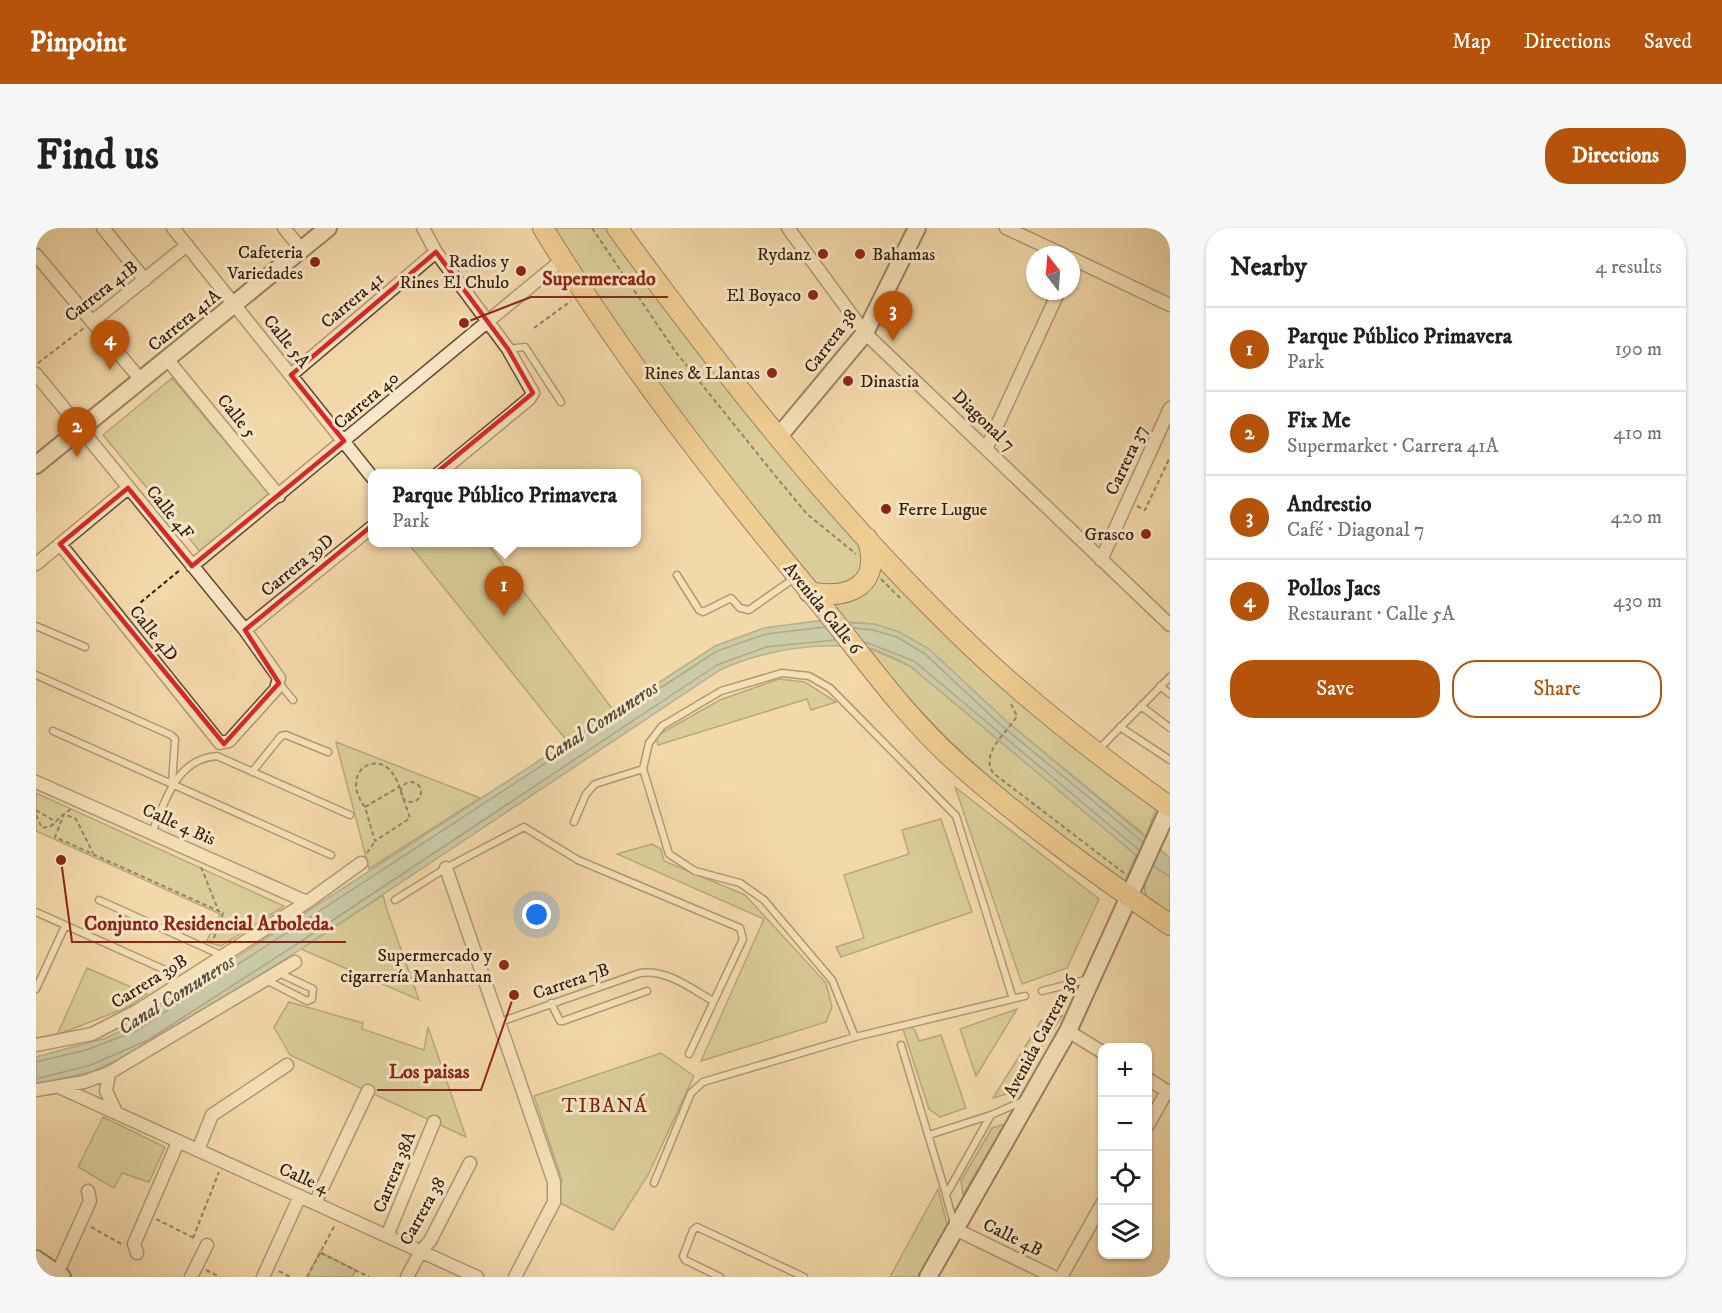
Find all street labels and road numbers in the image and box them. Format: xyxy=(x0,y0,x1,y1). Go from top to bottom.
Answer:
street label: Carrera 41B xyxy=(61,256,143,327)
street label: Carrera 41 xyxy=(317,268,389,334)
street label: Carrera 41A xyxy=(144,284,226,357)
street label: Carrera 38 xyxy=(800,305,862,378)
street label: Calle 5A xyxy=(258,311,315,373)
street label: Carrera 40 xyxy=(329,367,404,434)
street label: Diagonal 7 xyxy=(947,385,1019,456)
street label: Calle 5 xyxy=(212,390,261,443)
street label: Carrera 37 xyxy=(1101,422,1153,499)
street label: Calle 4F xyxy=(141,481,198,544)
street label: Carrera 39D xyxy=(257,530,339,602)
street label: Avenida Calle 6 xyxy=(778,558,866,660)
street label: Calle 4D xyxy=(124,601,182,666)
street label: Calle 4 Bis xyxy=(139,799,219,851)
street label: Carrera 39B xyxy=(107,950,192,1014)
street label: Carrera 7B xyxy=(530,959,613,1005)
street label: Avenida Carrera 36 xyxy=(999,971,1083,1102)
street label: Carrera 38A xyxy=(369,1128,421,1216)
street label: Calle 4 xyxy=(275,1158,332,1200)
street label: Carrera 38 xyxy=(395,1174,451,1249)
street label: Calle 4B xyxy=(979,1214,1046,1262)

